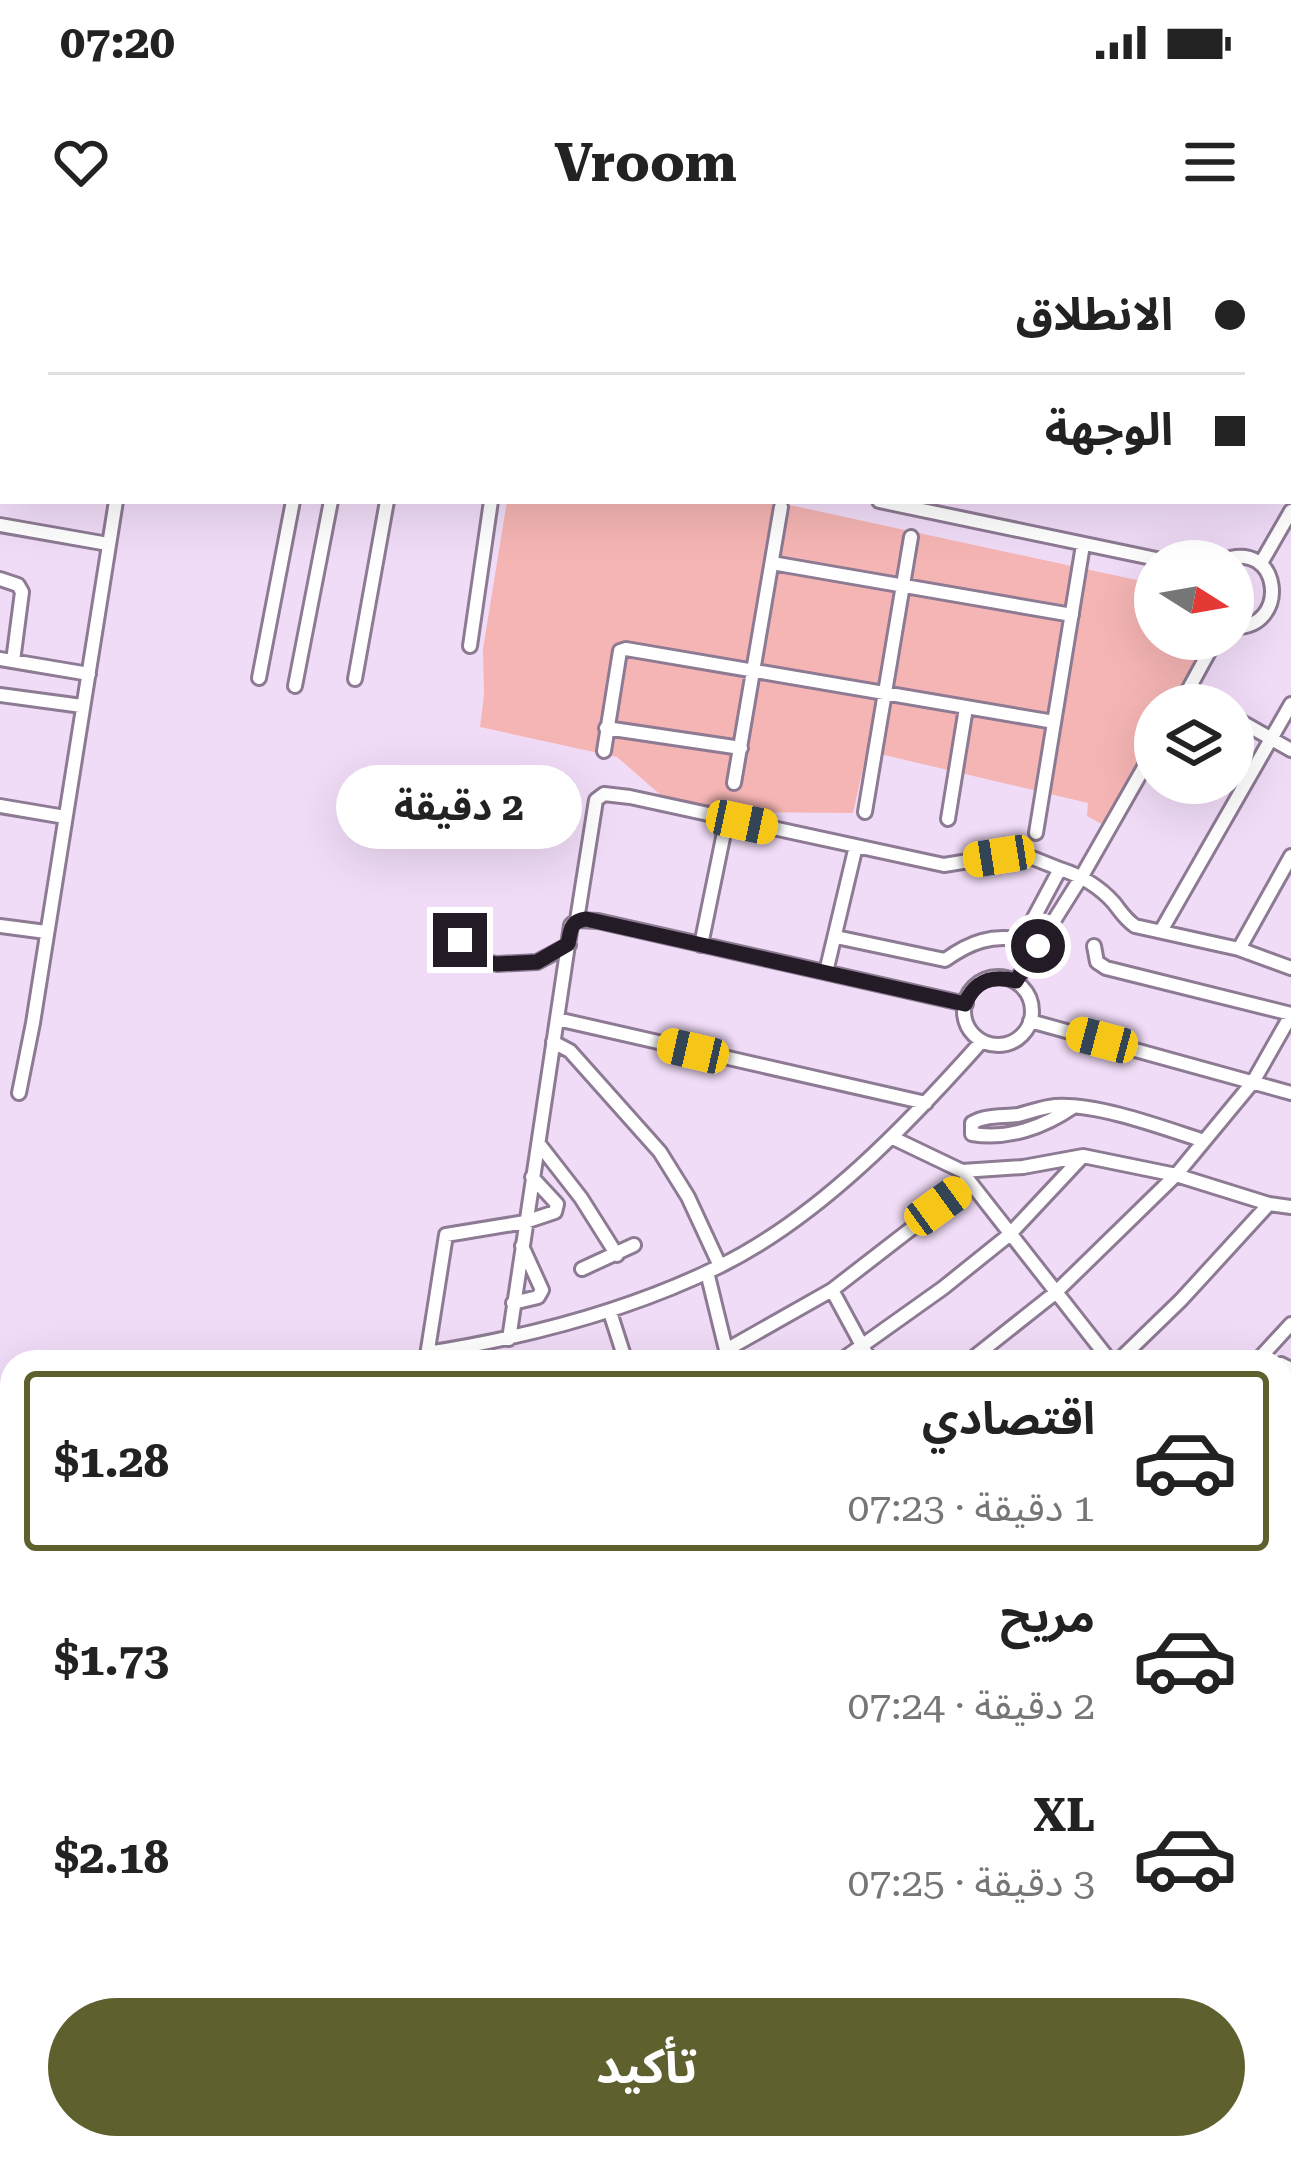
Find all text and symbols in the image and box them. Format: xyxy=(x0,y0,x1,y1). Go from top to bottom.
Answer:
text: 07:20 xyxy=(60,16,175,69)
icon: heart xyxy=(48,129,114,195)
icon: menu xyxy=(1177,129,1243,195)
text: Vroom xyxy=(554,131,737,194)
text: الانطلاق xyxy=(1016,288,1173,341)
text: الوجهة xyxy=(1045,403,1173,456)
north arrow xyxy=(1134,540,1254,660)
map controls xyxy=(1134,540,1254,804)
button: layers xyxy=(1134,684,1254,804)
callout: 2 دقيقة xyxy=(337,766,583,850)
text: 2 دقيقة xyxy=(394,784,524,830)
car xyxy=(703,797,781,847)
car xyxy=(961,833,1037,879)
route end xyxy=(433,913,487,967)
route start xyxy=(1011,919,1065,973)
car xyxy=(1063,1013,1141,1067)
car xyxy=(654,1025,732,1077)
car xyxy=(898,1170,978,1242)
text: اقتصادي xyxy=(922,1392,1095,1445)
icon: car xyxy=(1131,1407,1239,1515)
text: $1.28 xyxy=(54,1435,169,1488)
text: 1 دقيقة · 07:23 xyxy=(847,1485,1095,1531)
text: مريح xyxy=(1000,1590,1095,1643)
icon: car xyxy=(1131,1605,1239,1713)
text: $1.73 xyxy=(54,1633,169,1686)
text: 2 دقيقة · 07:24 xyxy=(847,1683,1095,1729)
text: XL xyxy=(1033,1789,1095,1842)
icon: car xyxy=(1131,1803,1239,1911)
text: $2.18 xyxy=(54,1831,169,1884)
text: 3 دقيقة · 07:25 xyxy=(847,1860,1095,1906)
button: تأكيد xyxy=(48,1998,1245,2136)

